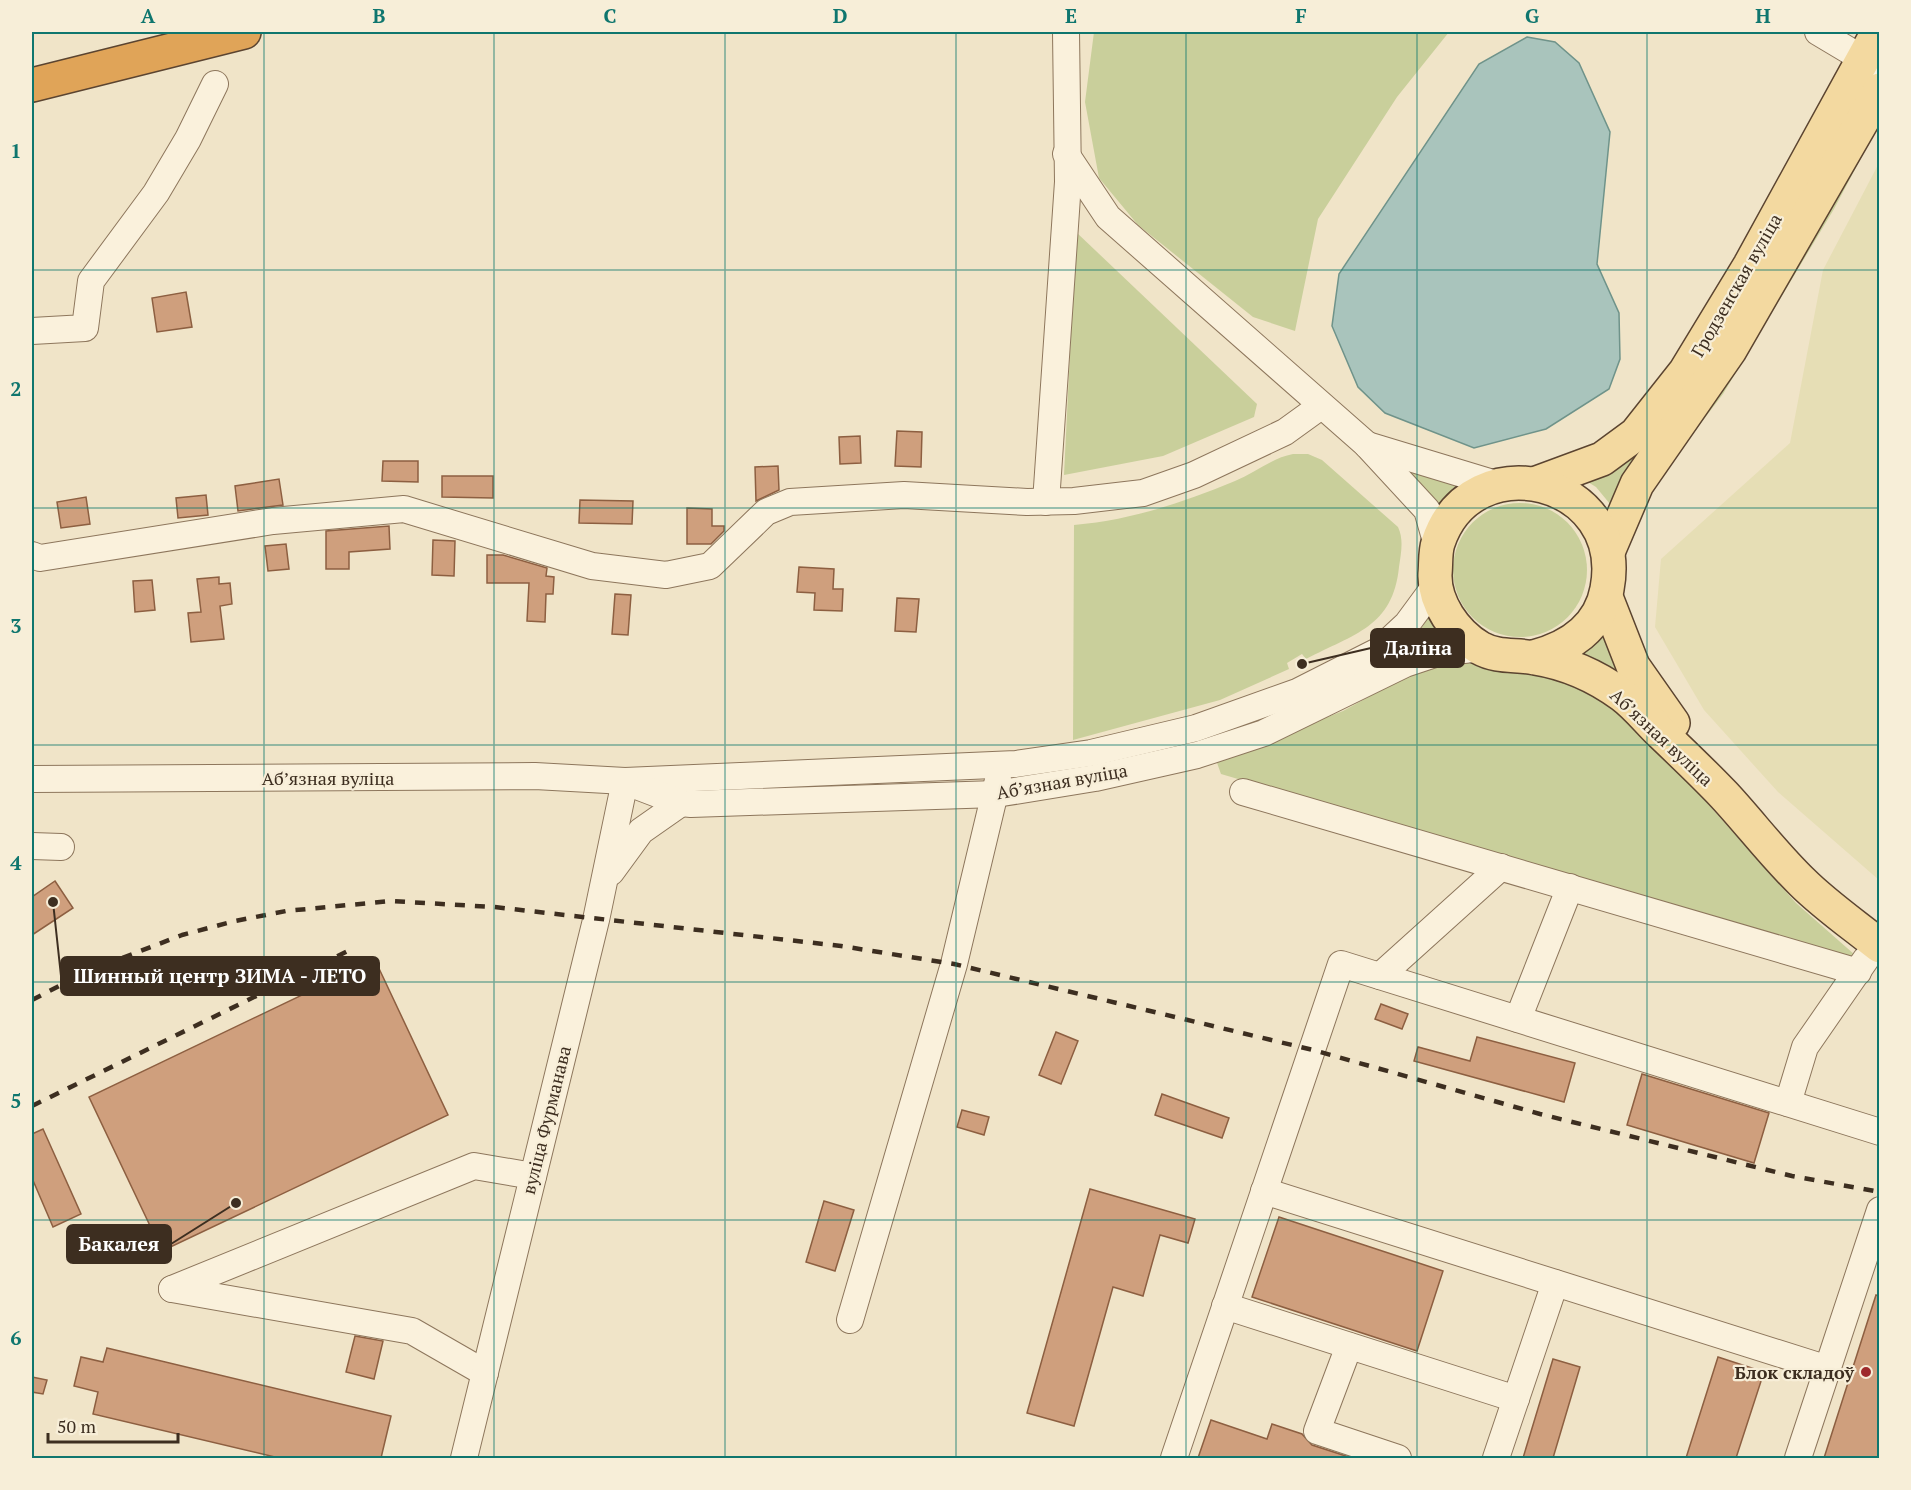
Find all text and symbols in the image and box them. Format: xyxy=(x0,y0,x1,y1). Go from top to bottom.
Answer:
text: A xyxy=(141,2,156,29)
text: B xyxy=(373,2,386,29)
text: C xyxy=(603,2,617,29)
text: D xyxy=(833,2,847,29)
text: E xyxy=(1065,2,1077,29)
text: F xyxy=(1295,2,1307,29)
text: G xyxy=(1525,2,1539,29)
text: H xyxy=(1755,2,1771,29)
text: 1 xyxy=(10,137,22,164)
street label: Гродзенская вуліца xyxy=(1685,209,1787,361)
text: 2 xyxy=(10,375,22,402)
text: 3 xyxy=(10,612,22,639)
callout: Даліна xyxy=(1371,629,1464,667)
text: Даліна xyxy=(1384,634,1452,661)
street label: Абʼязная вуліца xyxy=(1605,683,1719,791)
street label: Абʼязная вуліца xyxy=(995,758,1129,804)
street label: Абʼязная вуліца xyxy=(262,766,394,790)
text: 4 xyxy=(10,849,22,876)
callout: Шинный центр ЗИМА - ЛЕТО xyxy=(61,957,379,995)
text: Шинный центр ЗИМА - ЛЕТО xyxy=(74,962,366,989)
street label: вуліца Фурманава xyxy=(516,1043,576,1197)
text: 5 xyxy=(10,1087,22,1114)
callout: Бакалея xyxy=(67,1225,171,1263)
text: Бакалея xyxy=(79,1230,160,1257)
text: 6 xyxy=(10,1324,22,1351)
place label: Блок складоў xyxy=(1735,1360,1854,1384)
marker: Блок складоў xyxy=(1859,1365,1873,1379)
scale bar xyxy=(48,1406,178,1444)
text: 50 m xyxy=(57,1414,97,1438)

